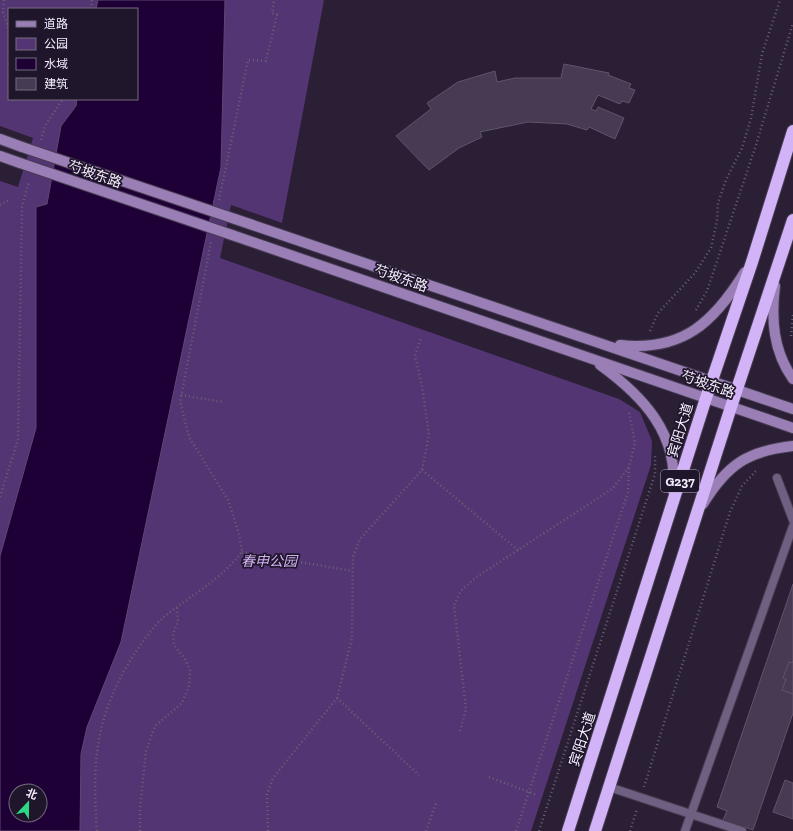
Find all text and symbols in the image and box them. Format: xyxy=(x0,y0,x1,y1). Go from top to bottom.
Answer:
legend xyxy=(8,8,138,100)
text: 道路 xyxy=(44,17,68,31)
text: 公园 xyxy=(44,37,68,51)
text: 水域 xyxy=(44,57,68,71)
text: 建筑 xyxy=(44,77,68,91)
street label: 芍坡东路 xyxy=(66,157,124,192)
street label: 芍坡东路 xyxy=(372,261,430,296)
street label: 芍坡东路 xyxy=(679,367,737,402)
street label: 宾阳大道 xyxy=(664,401,697,459)
road number: G237 xyxy=(661,470,699,492)
park label: 春申公园 xyxy=(241,553,299,570)
street label: 宾阳大道 xyxy=(566,710,599,768)
north arrow xyxy=(8,783,48,823)
text: 北 xyxy=(24,786,39,802)

